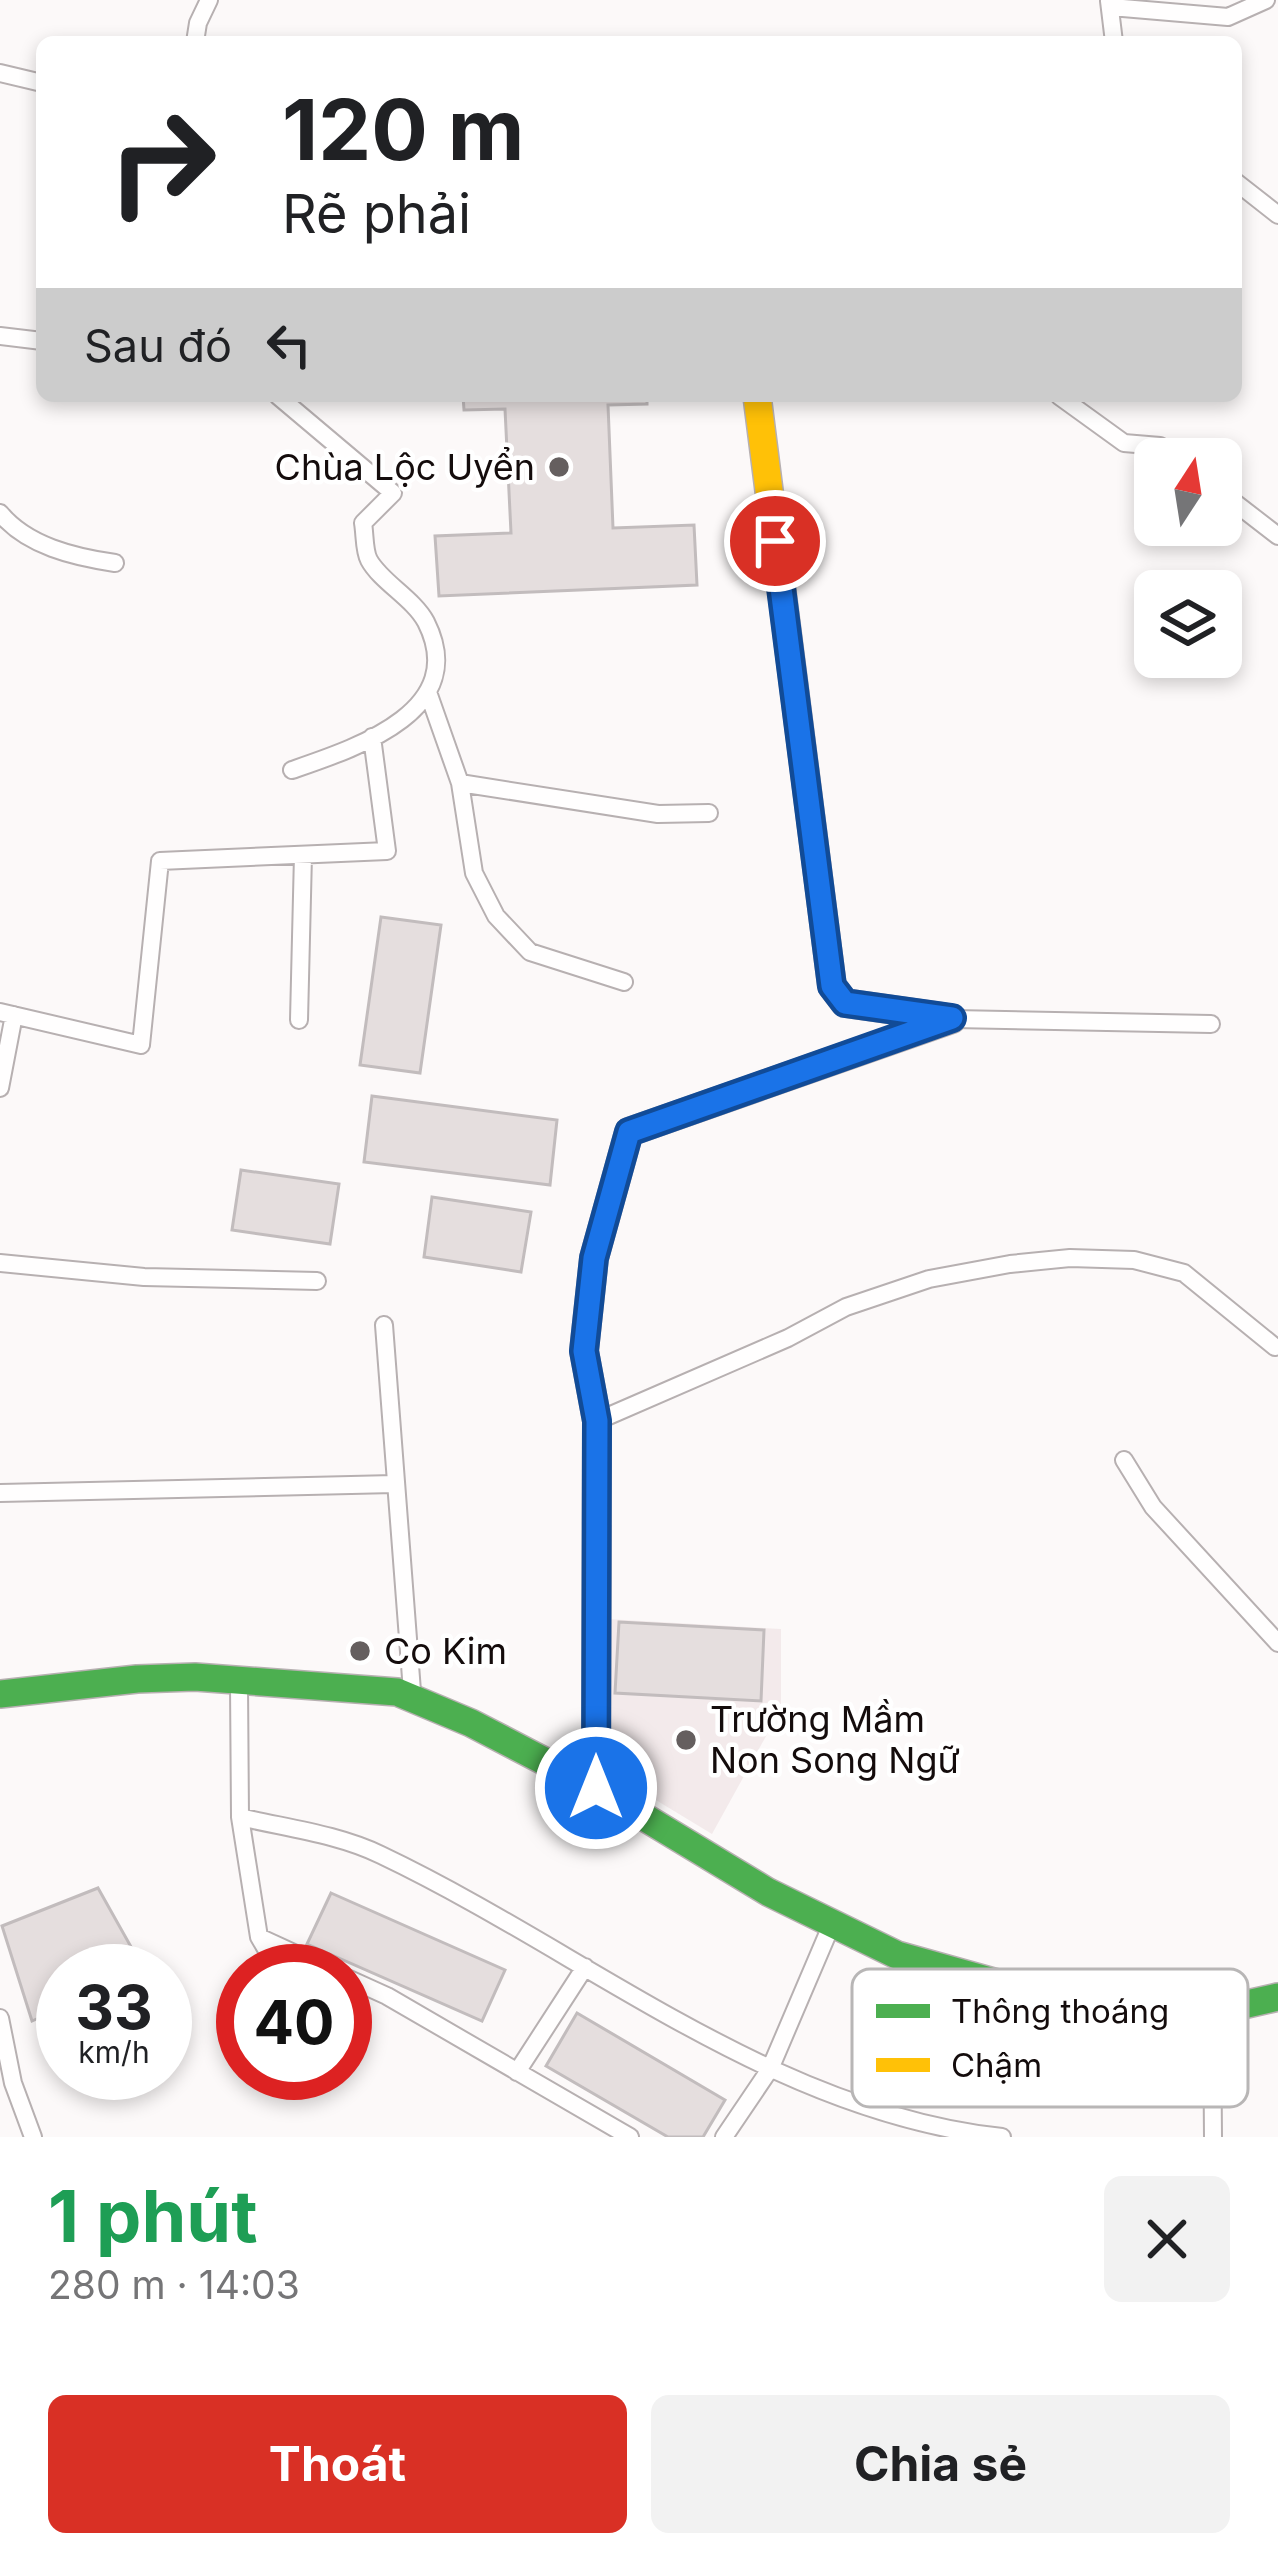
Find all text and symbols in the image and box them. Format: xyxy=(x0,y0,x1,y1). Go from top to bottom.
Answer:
text: 120 m xyxy=(282,79,524,180)
icon: right xyxy=(84,84,240,240)
text: Rẽ phải xyxy=(282,181,471,246)
icon: left xyxy=(256,312,322,378)
text: Sau đó xyxy=(84,318,232,373)
north arrow xyxy=(1134,438,1242,546)
map controls xyxy=(1134,438,1242,678)
place label: Chùa Lộc Uyển xyxy=(275,445,535,489)
marker: Chùa Lộc Uyển xyxy=(546,454,572,480)
pin xyxy=(724,490,826,592)
icon: arrive xyxy=(742,508,808,574)
button: layers xyxy=(1134,570,1242,678)
place label: Co Kim xyxy=(384,1629,507,1673)
marker: Co Kim xyxy=(347,1638,373,1664)
place label: Trường Mầm Non Song Ngữ xyxy=(710,1697,960,1782)
position arrow xyxy=(533,1725,659,1851)
marker: Trường Mầm Non Song Ngữ xyxy=(673,1727,699,1753)
speed limit sign: 40 xyxy=(216,1944,372,2100)
legend xyxy=(852,1969,1248,2107)
text: 33 xyxy=(75,1971,153,2043)
text: Thông thoáng xyxy=(951,1991,1169,2031)
text: km/h xyxy=(78,2034,150,2070)
text: Chậm xyxy=(951,2045,1042,2085)
text: 1 phút xyxy=(48,2172,258,2259)
button: close xyxy=(1104,2176,1230,2302)
text: 280 m · 14:03 xyxy=(48,2261,300,2308)
button: Thoát xyxy=(48,2395,627,2533)
button: Chia sẻ xyxy=(651,2395,1230,2533)

